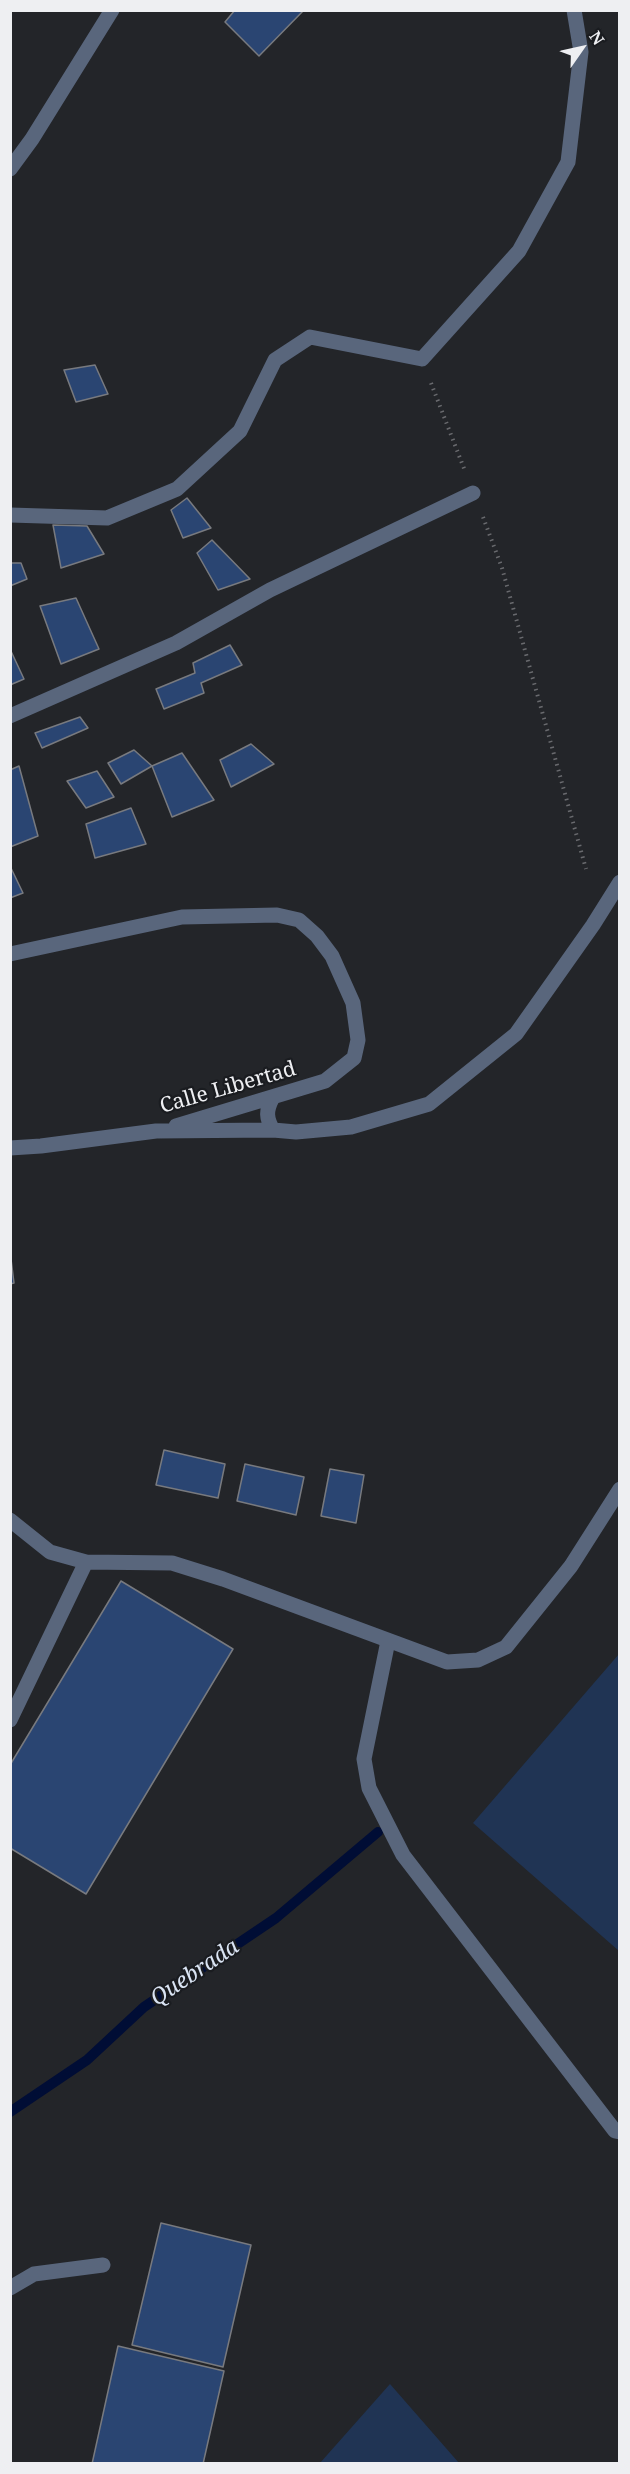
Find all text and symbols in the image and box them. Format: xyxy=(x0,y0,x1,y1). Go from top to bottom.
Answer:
north arrow xyxy=(552,18,612,78)
text: N xyxy=(584,27,610,49)
street label: Calle Libertad xyxy=(157,1057,299,1119)
water label: Quebrada xyxy=(146,1934,244,2012)

